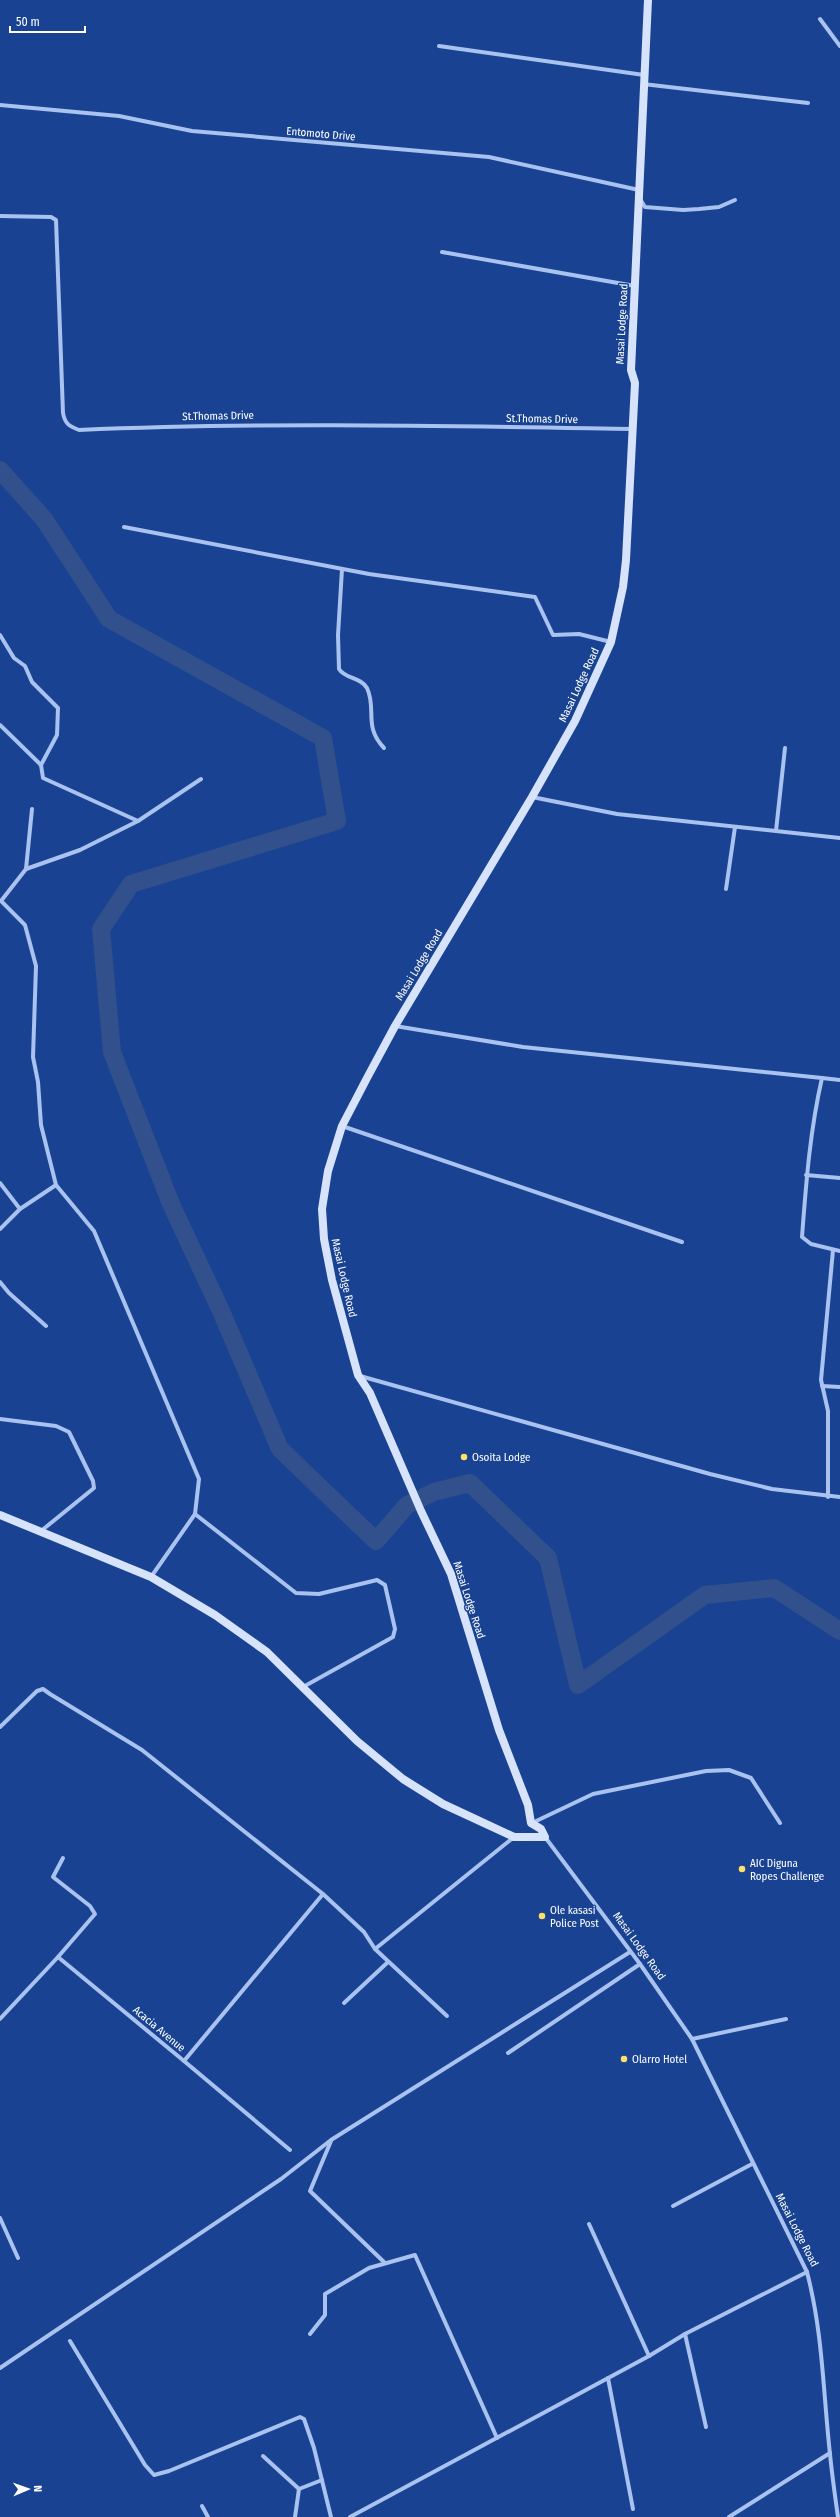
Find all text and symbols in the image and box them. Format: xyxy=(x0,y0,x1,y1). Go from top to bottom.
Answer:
scale bar xyxy=(10,8,85,34)
text: 50 m xyxy=(16,15,40,29)
street label: Entomoto Drive xyxy=(286,125,356,143)
street label: Masai Lodge Road xyxy=(613,283,631,365)
street label: St.Thomas Drive xyxy=(182,409,254,423)
street label: St.Thomas Drive xyxy=(506,412,578,426)
street label: Masai Lodge Road xyxy=(556,646,602,724)
street label: Masai Lodge Road xyxy=(393,927,445,1003)
street label: Masai Lodge Road xyxy=(329,1237,359,1319)
place label: Osoita Lodge xyxy=(472,1451,530,1464)
marker: Osoita Lodge xyxy=(459,1452,469,1462)
street label: Masai Lodge Road xyxy=(450,1560,488,1640)
place label: AIC Diguna Ropes Challenge xyxy=(750,1857,824,1883)
marker: AIC Diguna Ropes Challenge xyxy=(737,1864,747,1874)
place label: Ole kasasi Police Post xyxy=(550,1904,599,1930)
street label: Masai Lodge Road xyxy=(610,1910,668,1982)
marker: Ole kasasi Police Post xyxy=(537,1911,547,1921)
street label: Acacia Avenue xyxy=(130,2003,188,2055)
place label: Olarro Hotel xyxy=(632,2053,687,2066)
marker: Olarro Hotel xyxy=(619,2054,629,2064)
street label: Masai Lodge Road xyxy=(773,2191,821,2269)
north arrow xyxy=(8,2469,48,2509)
text: N xyxy=(31,2485,44,2492)

